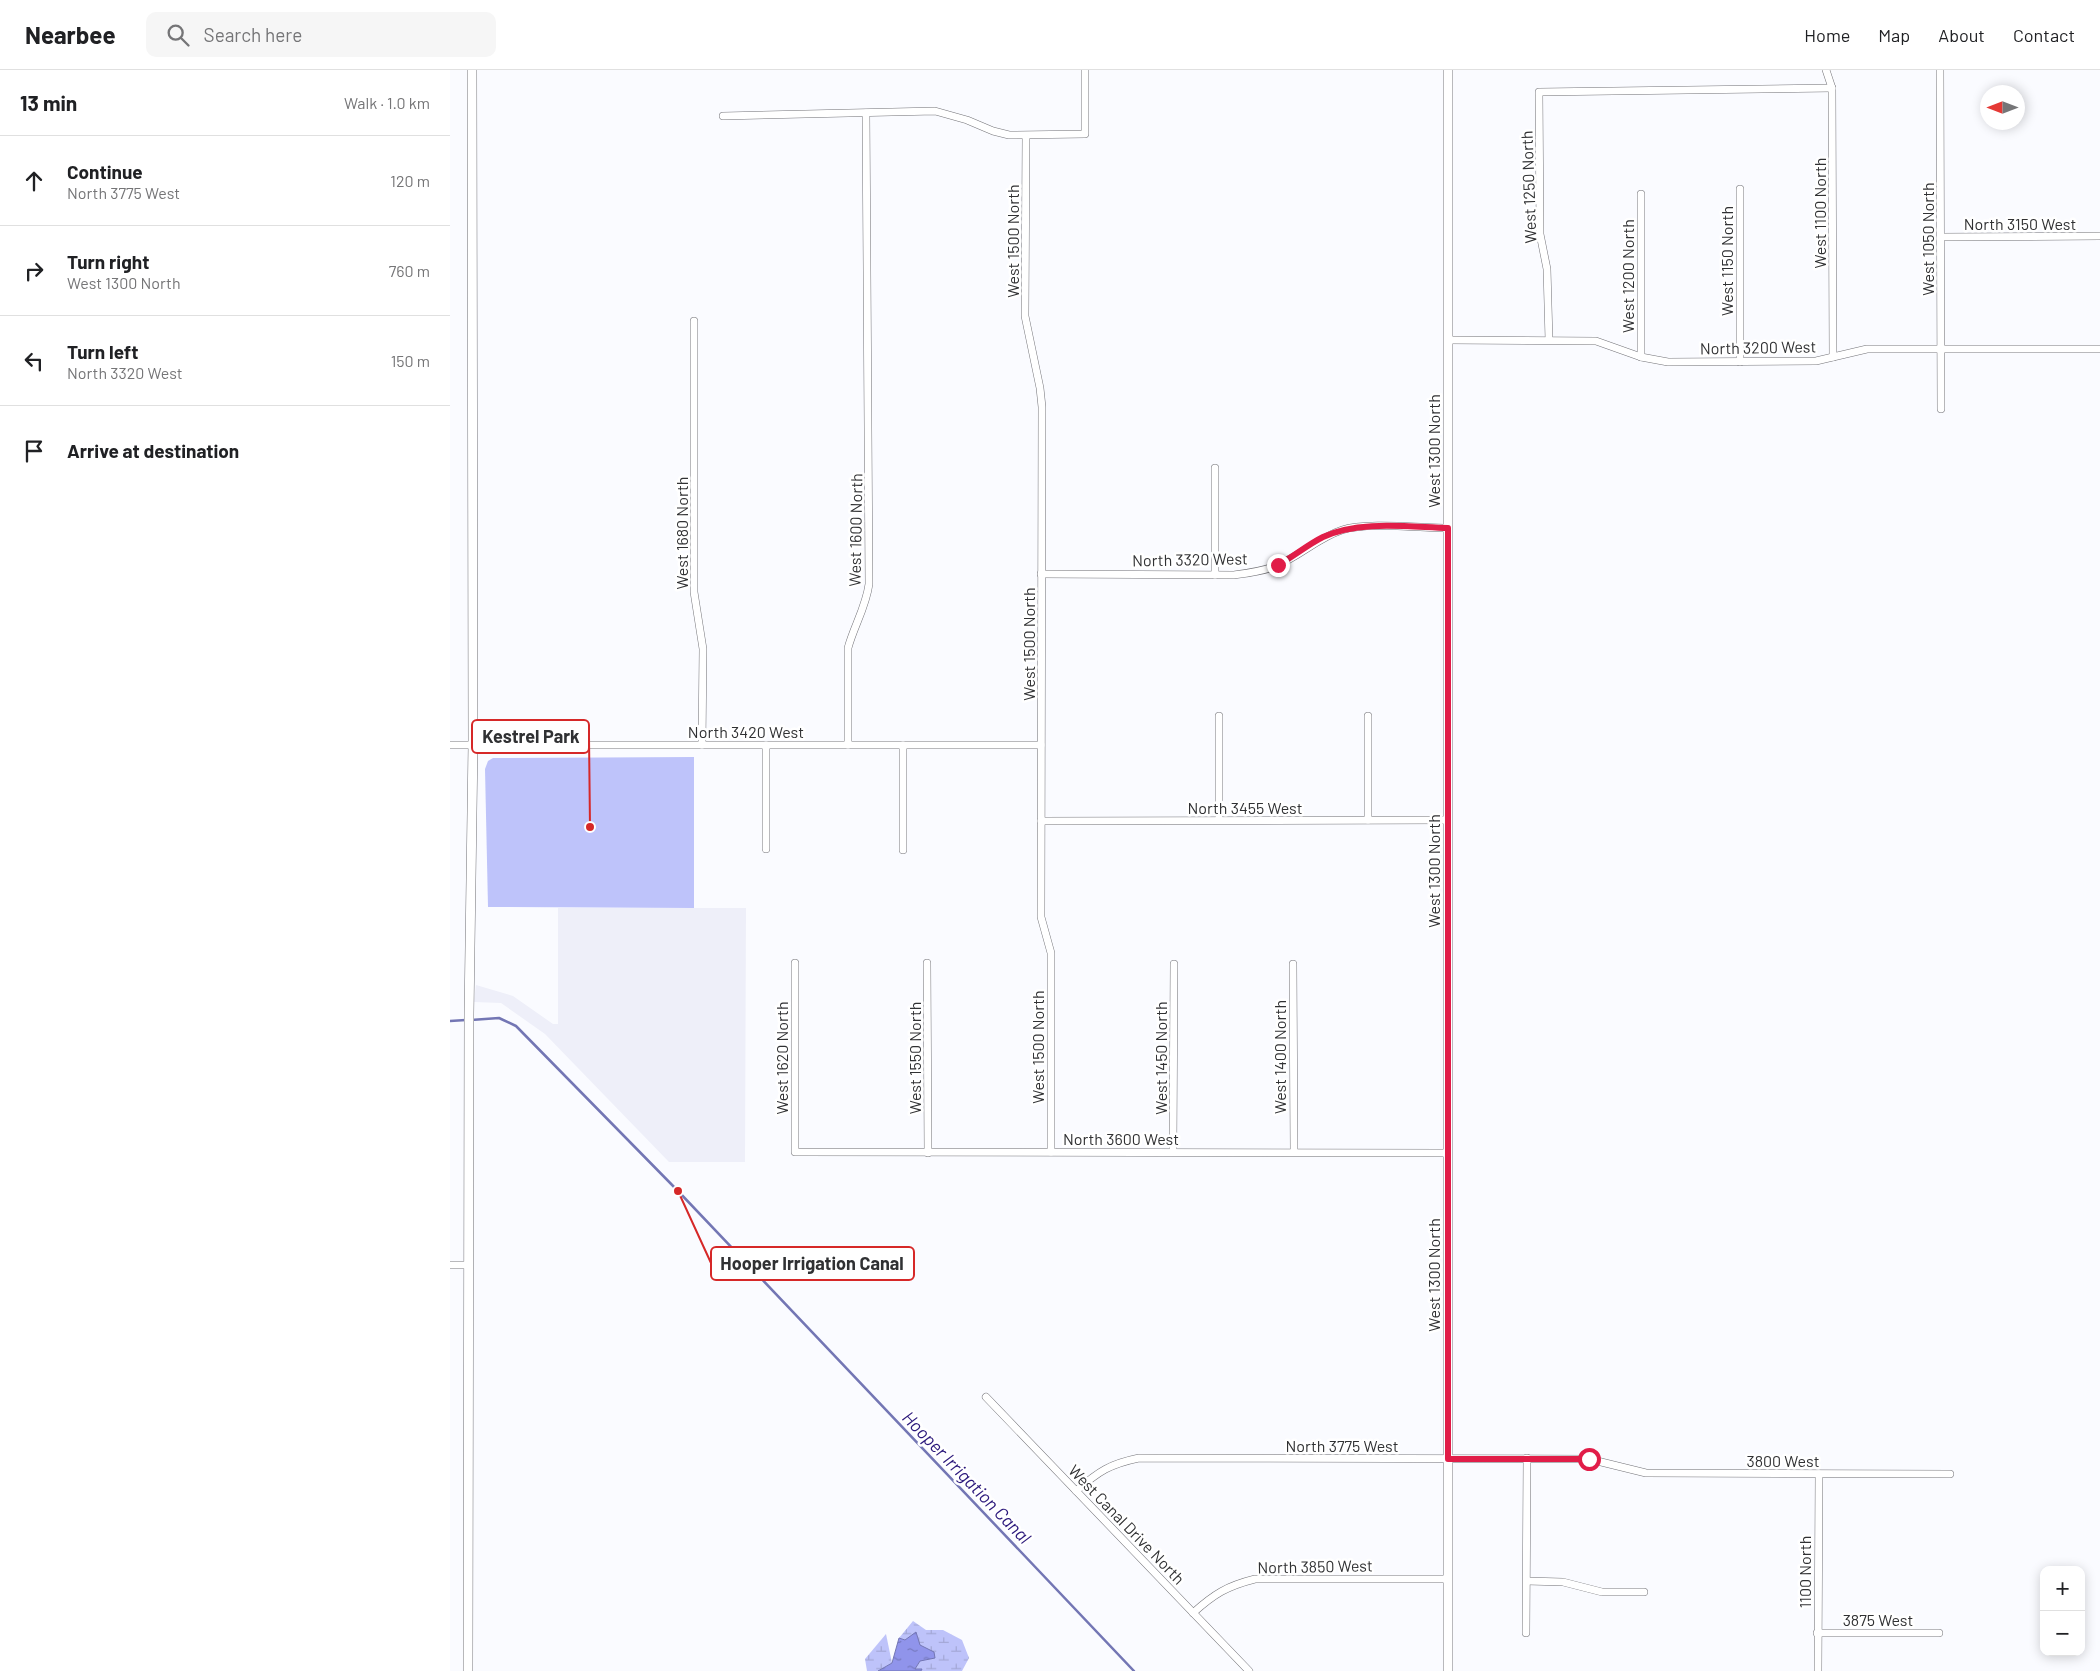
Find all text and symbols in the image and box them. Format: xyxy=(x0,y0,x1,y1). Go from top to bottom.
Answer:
search box xyxy=(146,12,496,57)
text: Nearbee xyxy=(25,20,116,49)
icon: search xyxy=(164,21,192,49)
text: Search here xyxy=(204,23,302,46)
text: Home xyxy=(1804,24,1850,46)
text: Map xyxy=(1878,24,1910,46)
text: About xyxy=(1938,24,1985,46)
text: Contact xyxy=(2013,24,2075,46)
north arrow xyxy=(1980,85,2025,130)
text: 13 min xyxy=(20,90,77,115)
text: Walk · 1.0 km xyxy=(344,93,430,112)
street label: West 1250 North xyxy=(1517,130,1539,244)
street label: West 1100 North xyxy=(1810,158,1829,268)
text: Continue xyxy=(67,160,143,183)
icon: ahead xyxy=(20,167,48,195)
text: 120 m xyxy=(390,171,430,190)
street label: West 1050 North xyxy=(1918,182,1937,296)
text: North 3775 West xyxy=(67,183,180,202)
street label: West 1500 North xyxy=(1003,184,1022,298)
street label: West 1150 North xyxy=(1717,206,1736,316)
street label: North 3150 West xyxy=(1964,214,2076,233)
street label: West 1200 North xyxy=(1618,219,1637,333)
text: Turn right xyxy=(67,250,149,273)
icon: right xyxy=(20,257,48,285)
text: 760 m xyxy=(389,261,430,280)
text: West 1300 North xyxy=(67,273,181,292)
street label: North 3200 West xyxy=(1700,336,1816,358)
text: Turn left xyxy=(67,340,138,363)
icon: left xyxy=(20,347,48,375)
text: 150 m xyxy=(391,351,430,370)
text: North 3320 West xyxy=(67,363,183,382)
street label: West 1300 North xyxy=(1424,394,1443,508)
icon: arrive xyxy=(20,437,48,465)
text: Arrive at destination xyxy=(67,439,239,462)
street label: West 1600 North xyxy=(845,473,865,587)
street label: West 1680 North xyxy=(672,477,691,589)
street label: North 3320 West xyxy=(1132,548,1248,570)
route end xyxy=(1267,554,1290,577)
street label: West 1500 North xyxy=(1019,587,1038,701)
callout: Kestrel Park xyxy=(472,720,589,753)
street label: North 3420 West xyxy=(688,722,804,741)
text: Kestrel Park xyxy=(482,725,580,747)
street label: North 3455 West xyxy=(1187,798,1303,817)
street label: West 1300 North xyxy=(1424,814,1443,928)
street label: West 1500 North xyxy=(1028,990,1047,1104)
street label: West 1400 North xyxy=(1270,1000,1289,1114)
street label: West 1620 North xyxy=(772,1001,791,1115)
street label: West 1450 North xyxy=(1151,1001,1170,1115)
street label: West 1550 North xyxy=(905,1002,924,1114)
street label: North 3600 West xyxy=(1063,1129,1179,1148)
street label: West 1300 North xyxy=(1424,1218,1443,1332)
callout: Hooper Irrigation Canal xyxy=(711,1247,914,1280)
text: Hooper Irrigation Canal xyxy=(720,1252,904,1274)
water label: Hooper Irrigation Canal xyxy=(898,1406,1036,1548)
street label: North 3775 West xyxy=(1285,1436,1399,1455)
route start xyxy=(1578,1448,1601,1471)
street label: 3800 West xyxy=(1746,1451,1820,1470)
street label: West Canal Drive North xyxy=(1065,1460,1189,1588)
street label: 1100 North xyxy=(1795,1536,1814,1608)
street label: North 3850 West xyxy=(1257,1555,1373,1577)
map controls xyxy=(2040,1566,2085,1656)
button: + xyxy=(2040,1566,2085,1611)
street label: 3875 West xyxy=(1843,1610,1913,1629)
button: − xyxy=(2040,1611,2085,1656)

